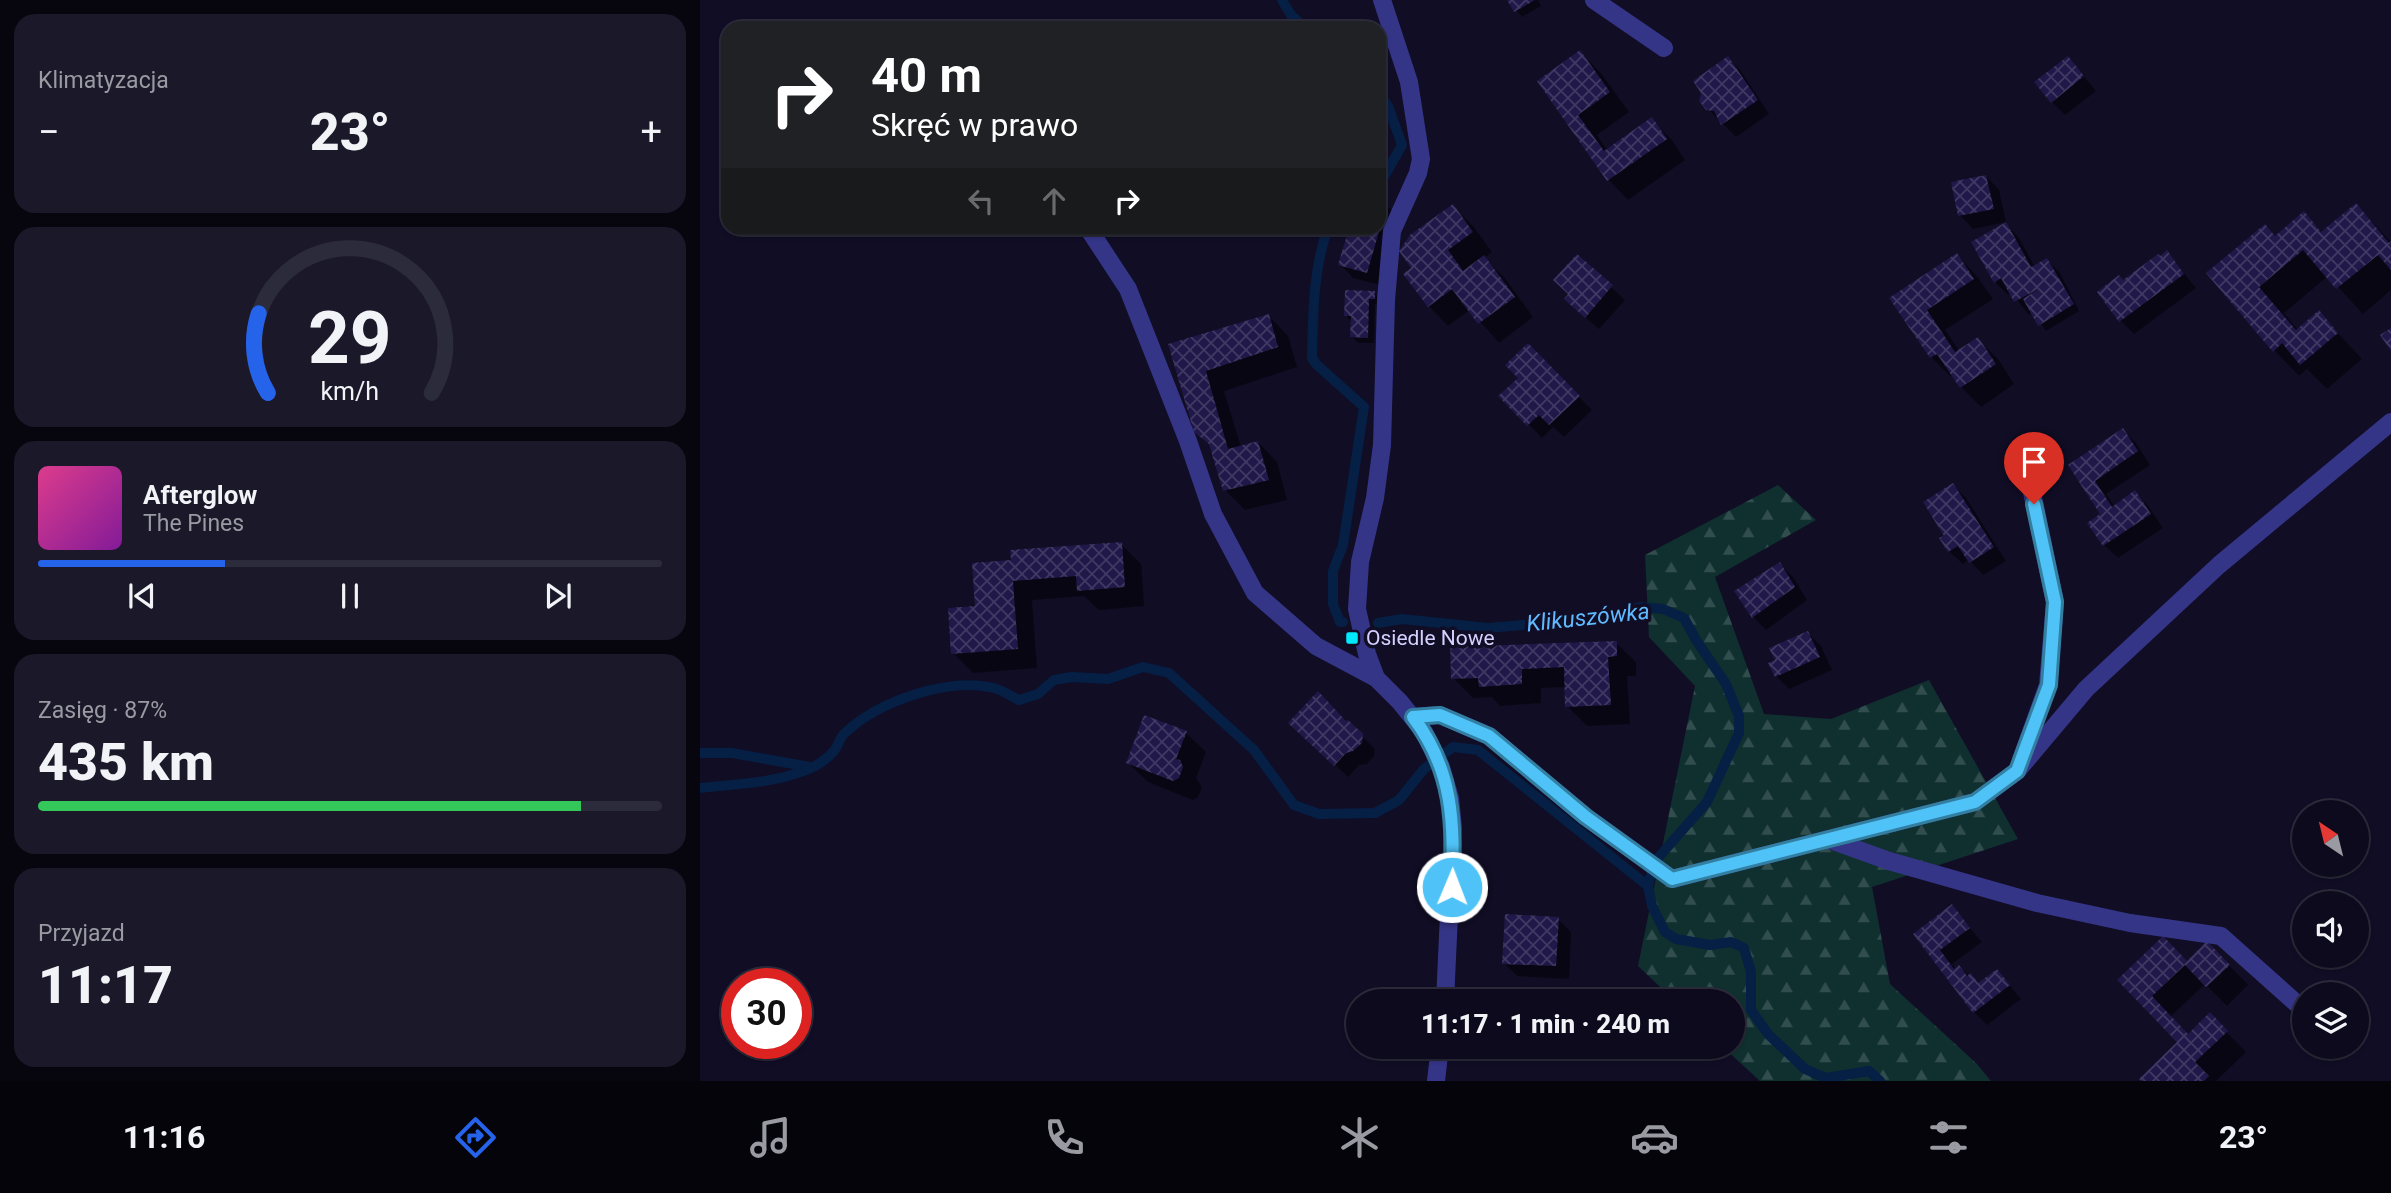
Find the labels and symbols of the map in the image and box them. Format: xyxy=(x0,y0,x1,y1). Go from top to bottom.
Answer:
pin xyxy=(2004,432,2064,504)
water label: Klikuszówka xyxy=(1525,598,1651,637)
place label: Osiedle Nowe xyxy=(1366,626,1495,650)
marker: Osiedle Nowe xyxy=(1344,630,1360,646)
north arrow xyxy=(2292,800,2370,877)
position arrow xyxy=(1415,850,1489,924)
speed limit sign: 30 xyxy=(721,968,812,1059)

